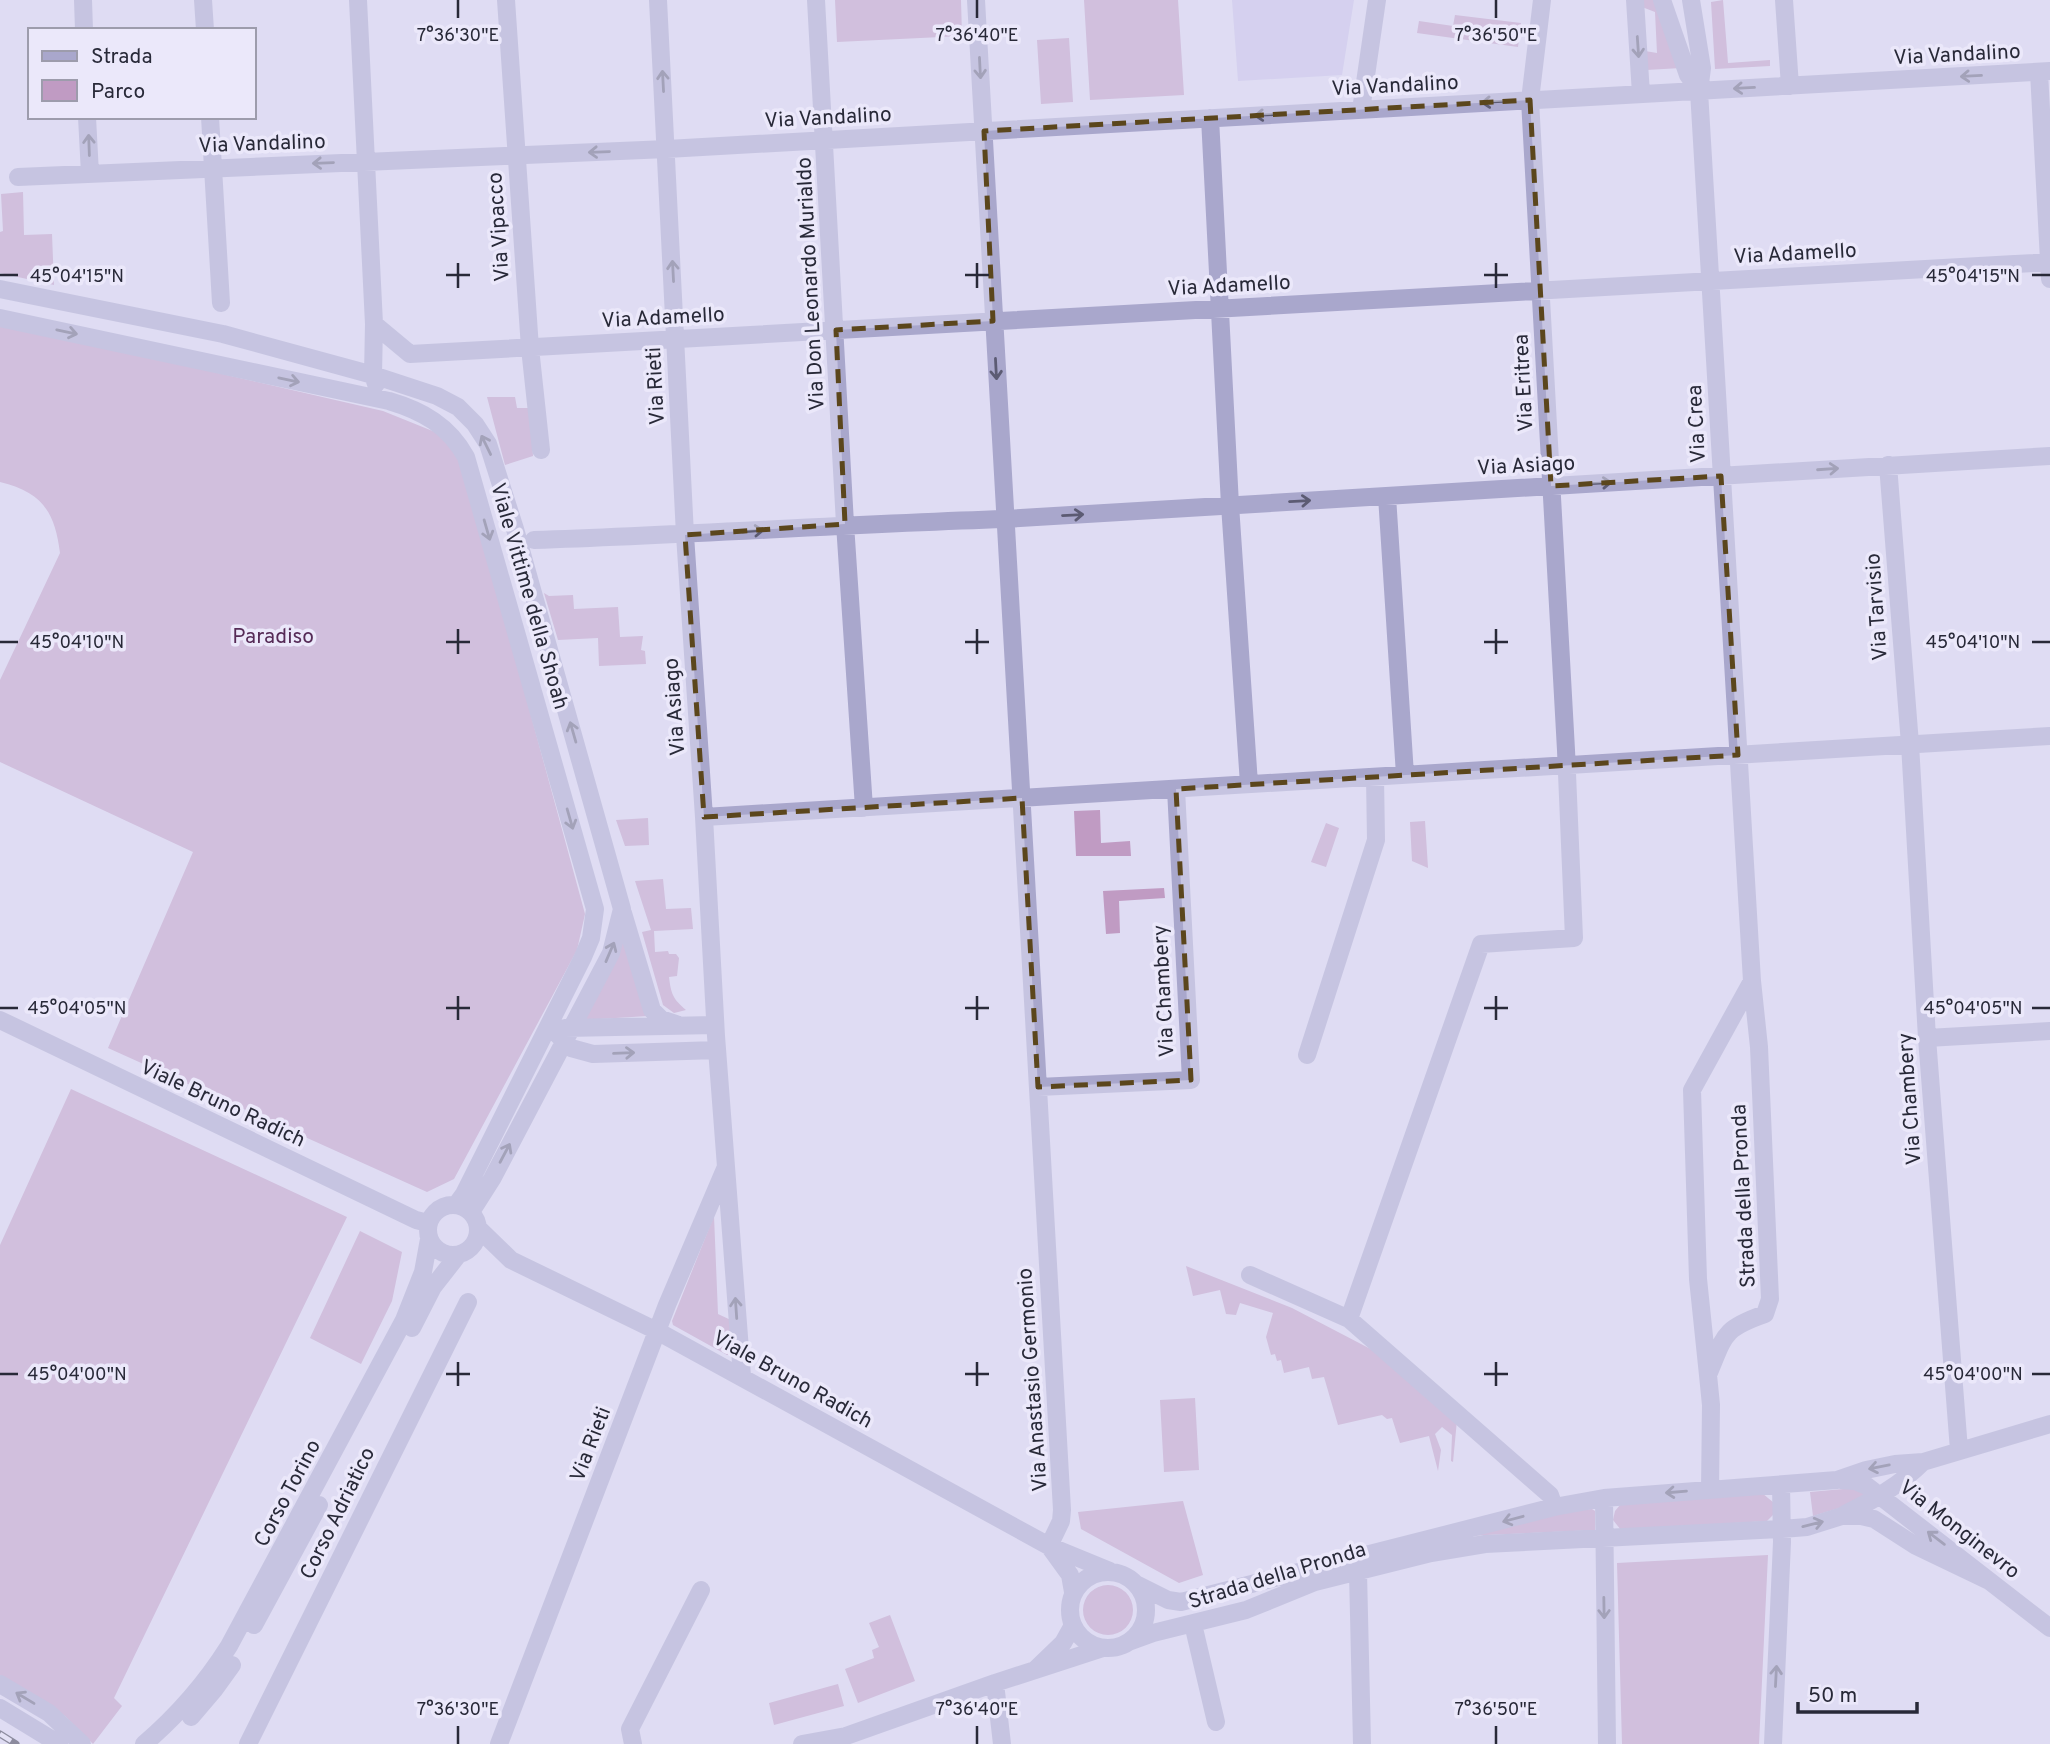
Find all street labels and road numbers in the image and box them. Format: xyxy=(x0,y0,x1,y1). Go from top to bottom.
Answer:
street label: Via Vandalino xyxy=(1893,39,2021,72)
street label: Via Vandalino xyxy=(1331,70,1459,103)
street label: Via Vandalino xyxy=(764,102,892,135)
street label: Via Vandalino xyxy=(198,129,326,160)
street label: Via Don Leonardo Murialdo xyxy=(791,156,832,412)
street label: Via Vipacco xyxy=(482,171,517,283)
street label: Via Adamello xyxy=(1733,238,1857,271)
street label: Via Adamello xyxy=(1167,270,1291,303)
street label: Via Adamello xyxy=(601,302,725,335)
street label: Via Eritrea xyxy=(1508,333,1541,432)
street label: Via Rieti xyxy=(641,346,672,426)
street label: Via Crea xyxy=(1682,384,1713,464)
street label: Via Asiago xyxy=(1476,450,1576,483)
street label: Viale Vittime della Shoah xyxy=(483,480,574,713)
street label: Via Tarvisio xyxy=(1860,552,1895,662)
street label: Via Asiago xyxy=(659,657,692,757)
street label: Via Chambery xyxy=(1148,924,1181,1058)
street label: Via Chambery xyxy=(1892,1032,1929,1166)
street label: Viale Bruno Radich xyxy=(136,1054,309,1154)
street label: Strada della Pronda xyxy=(1726,1103,1763,1288)
street label: Via Anastasio Germonio xyxy=(1012,1267,1055,1493)
street label: Viale Bruno Radich xyxy=(707,1325,877,1435)
street label: Via Rieti xyxy=(565,1403,618,1486)
street label: Corso Torino xyxy=(249,1435,328,1552)
street label: Corso Adriatico xyxy=(295,1443,382,1584)
street label: Via Monginevro xyxy=(1893,1475,2025,1586)
street label: Strada della Pronda xyxy=(1186,1537,1369,1616)

